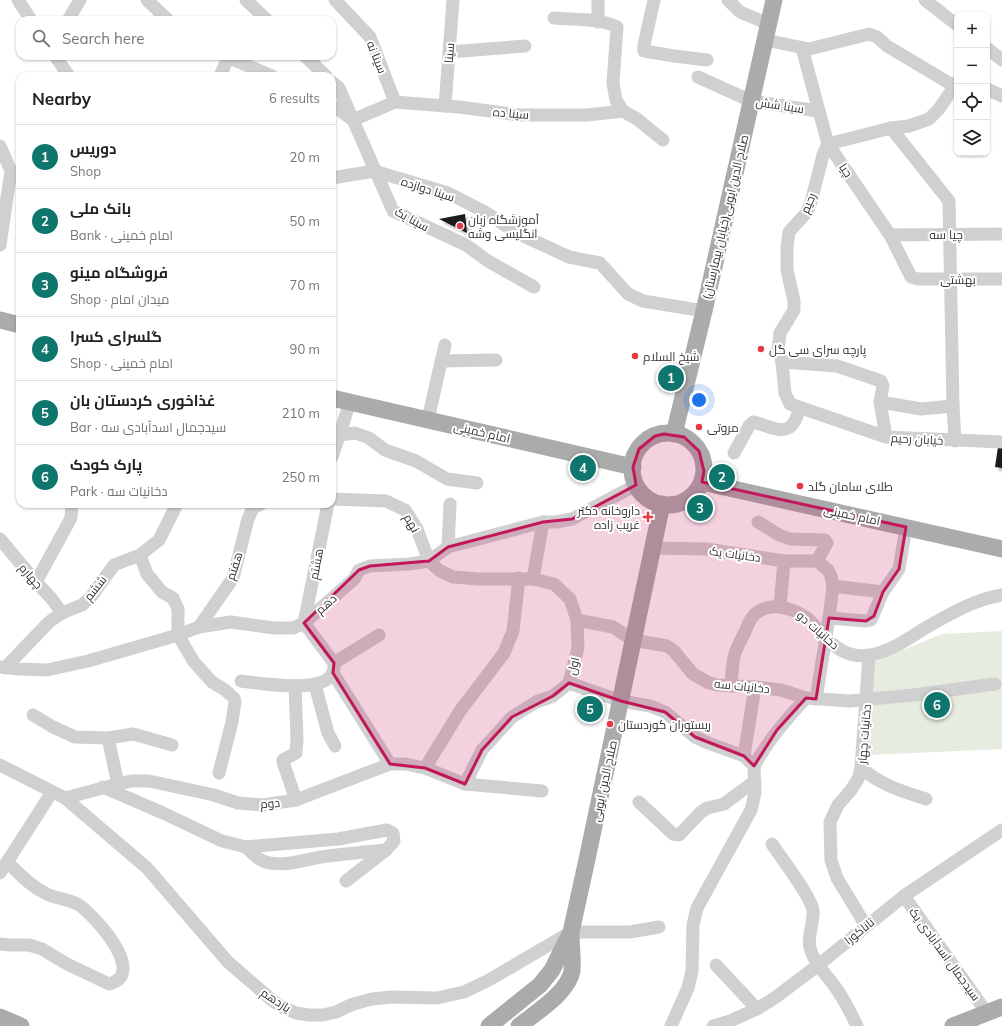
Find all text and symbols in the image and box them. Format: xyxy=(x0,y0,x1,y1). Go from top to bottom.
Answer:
map controls xyxy=(954,12,990,156)
button: + xyxy=(954,12,990,48)
search box xyxy=(16,16,336,60)
icon: search xyxy=(30,27,52,49)
text: Search here xyxy=(62,29,144,48)
street label: سینا نه xyxy=(364,39,390,76)
street label: سینا xyxy=(441,42,457,64)
button: − xyxy=(954,48,990,84)
button: locate xyxy=(954,84,990,120)
text: Nearby xyxy=(32,88,91,109)
text: 6 results xyxy=(269,90,320,106)
street label: سینا شش xyxy=(755,94,805,116)
street label: سینا ده xyxy=(492,104,530,122)
button: layers xyxy=(954,120,990,156)
street label: صلاح الدین ایوبی(خیابان بیمارستان) xyxy=(699,133,752,301)
text: دوریس xyxy=(70,139,116,158)
text: 1 xyxy=(41,149,49,165)
text: 20 m xyxy=(290,149,320,165)
street label: چیا xyxy=(834,160,856,181)
text: Shop xyxy=(70,163,101,179)
street label: سینا دوازده xyxy=(399,173,457,205)
street label: رحیم xyxy=(797,190,820,216)
text: بانک ملی xyxy=(70,199,131,218)
street label: سینا یک xyxy=(392,204,432,234)
place label: آموزشگاه زبان انگلیسی وشه xyxy=(468,212,540,241)
text: 2 xyxy=(41,213,49,229)
text: 50 m xyxy=(290,213,320,229)
marker: آموزشگاه زبان انگلیسی وشه xyxy=(455,221,465,231)
text: Bank · امام خمینی xyxy=(70,227,173,243)
street label: چیا سه xyxy=(929,227,963,244)
text: فروشگاه مینو xyxy=(70,263,168,282)
street label: بهشتی xyxy=(940,272,976,287)
text: 3 xyxy=(41,277,49,293)
text: 70 m xyxy=(290,277,320,293)
text: Shop · میدان امام xyxy=(70,291,169,307)
text: گلسرای کسرا xyxy=(70,327,162,346)
text: 4 xyxy=(41,341,49,357)
text: 90 m xyxy=(290,341,320,357)
place label: پارچه سرای سی گل xyxy=(769,342,867,359)
marker: پارچه سرای سی گل xyxy=(756,344,766,354)
place label: شیخ السلام xyxy=(643,349,700,365)
marker: شیخ السلام xyxy=(630,351,640,361)
text: Shop · امام خمینی xyxy=(70,355,173,371)
pin: 1 xyxy=(658,363,684,393)
your location xyxy=(689,390,709,410)
text: غذاخوری کردستان بان xyxy=(70,391,215,410)
text: 5 xyxy=(41,405,49,421)
text: 210 m xyxy=(282,405,320,421)
street label: امام خمینی xyxy=(452,418,512,447)
text: Bar · سیدجمال اسدآبادی سه xyxy=(70,419,226,435)
place label: مروتی xyxy=(707,420,739,435)
marker: مروتی xyxy=(694,422,704,432)
street label: خیابان رحیم xyxy=(890,430,944,449)
pin: 4 xyxy=(570,453,596,483)
text: پارک کودک xyxy=(70,455,142,474)
pin: 2 xyxy=(709,462,735,492)
text: 6 xyxy=(41,469,49,485)
text: 250 m xyxy=(282,469,320,485)
place label: طلای سامان گلد xyxy=(808,479,893,494)
marker: طلای سامان گلد xyxy=(795,481,805,491)
text: Park · دخانیات سه xyxy=(70,483,168,499)
pin: 3 xyxy=(687,493,713,523)
street label: امام خمینی xyxy=(822,502,882,529)
place label: داروخانه دکتر غریب زاده xyxy=(576,503,640,532)
street label: نهم xyxy=(400,511,423,535)
marker: داروخانه دکتر غریب زاده xyxy=(643,512,653,522)
street label: دخانیات یک xyxy=(708,543,762,565)
street label: هشتم xyxy=(306,547,327,581)
street label: هفتم xyxy=(222,550,247,582)
street label: چهارم xyxy=(14,560,46,593)
street label: ششم xyxy=(80,572,111,604)
street label: دهم xyxy=(312,591,340,618)
street label: دخانیات دو xyxy=(794,608,842,653)
street label: اول xyxy=(564,656,582,676)
street label: دخانیات سه xyxy=(713,676,771,696)
pin: 6 xyxy=(924,690,950,720)
pin: 5 xyxy=(577,694,603,724)
street label: دخانیات چهار xyxy=(854,703,876,766)
place label: ریستوران کوردستان xyxy=(618,717,711,732)
marker: ریستوران کوردستان xyxy=(605,719,615,729)
street label: صلاح الدین ایوبی xyxy=(588,739,621,823)
street label: دوم xyxy=(260,795,281,812)
street label: سیدجمال اسدآبادی یک xyxy=(906,904,984,1004)
street label: تاناکورا xyxy=(841,914,878,948)
street label: یازدهم xyxy=(257,985,295,1017)

